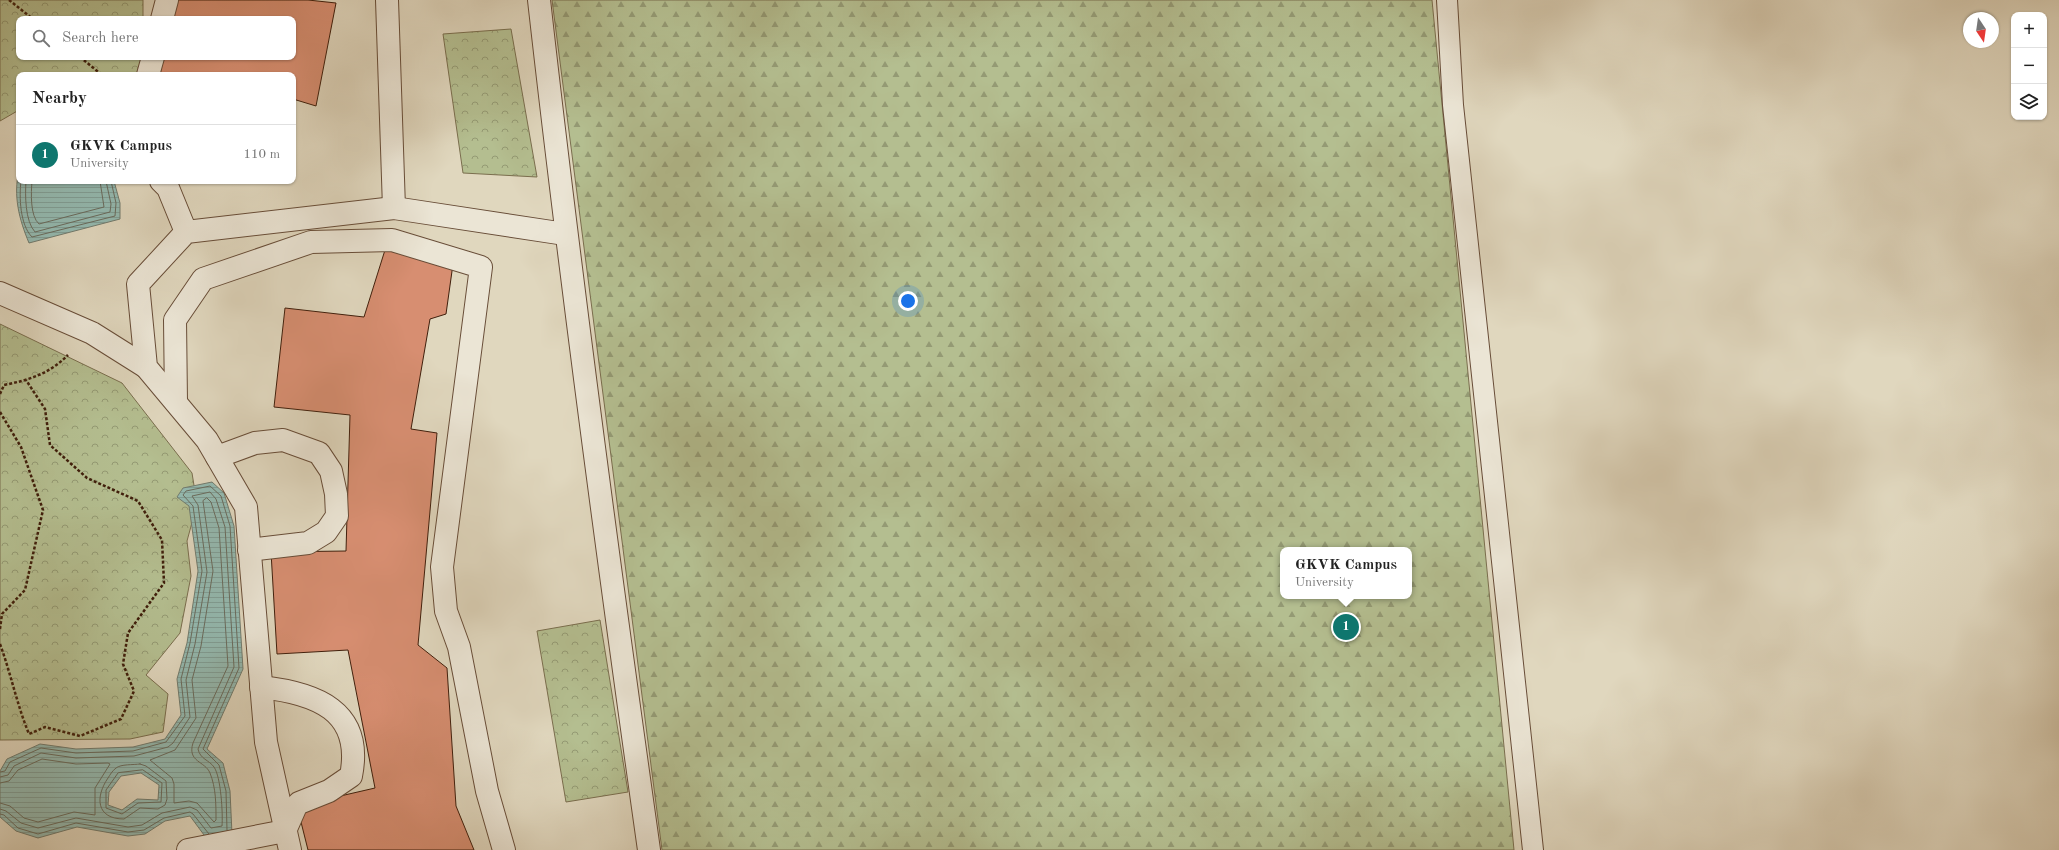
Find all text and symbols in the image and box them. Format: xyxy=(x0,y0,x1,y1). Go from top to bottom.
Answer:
north arrow xyxy=(1963,12,1999,48)
map controls xyxy=(2011,12,2047,120)
button: + xyxy=(2011,12,2047,48)
search box xyxy=(16,16,296,60)
icon: search xyxy=(30,27,52,49)
text: Search here xyxy=(62,31,139,46)
button: − xyxy=(2011,48,2047,84)
button: layers xyxy=(2011,84,2047,120)
text: Nearby xyxy=(32,90,87,107)
text: GKVK Campus xyxy=(70,139,172,154)
text: 1 xyxy=(41,148,49,161)
text: 110 m xyxy=(243,148,280,161)
text: University xyxy=(70,157,129,170)
your location xyxy=(898,291,918,311)
popup xyxy=(1280,547,1412,599)
text: GKVK Campus xyxy=(1295,558,1397,573)
text: University xyxy=(1295,576,1354,589)
pin: 1 xyxy=(1333,612,1359,642)

